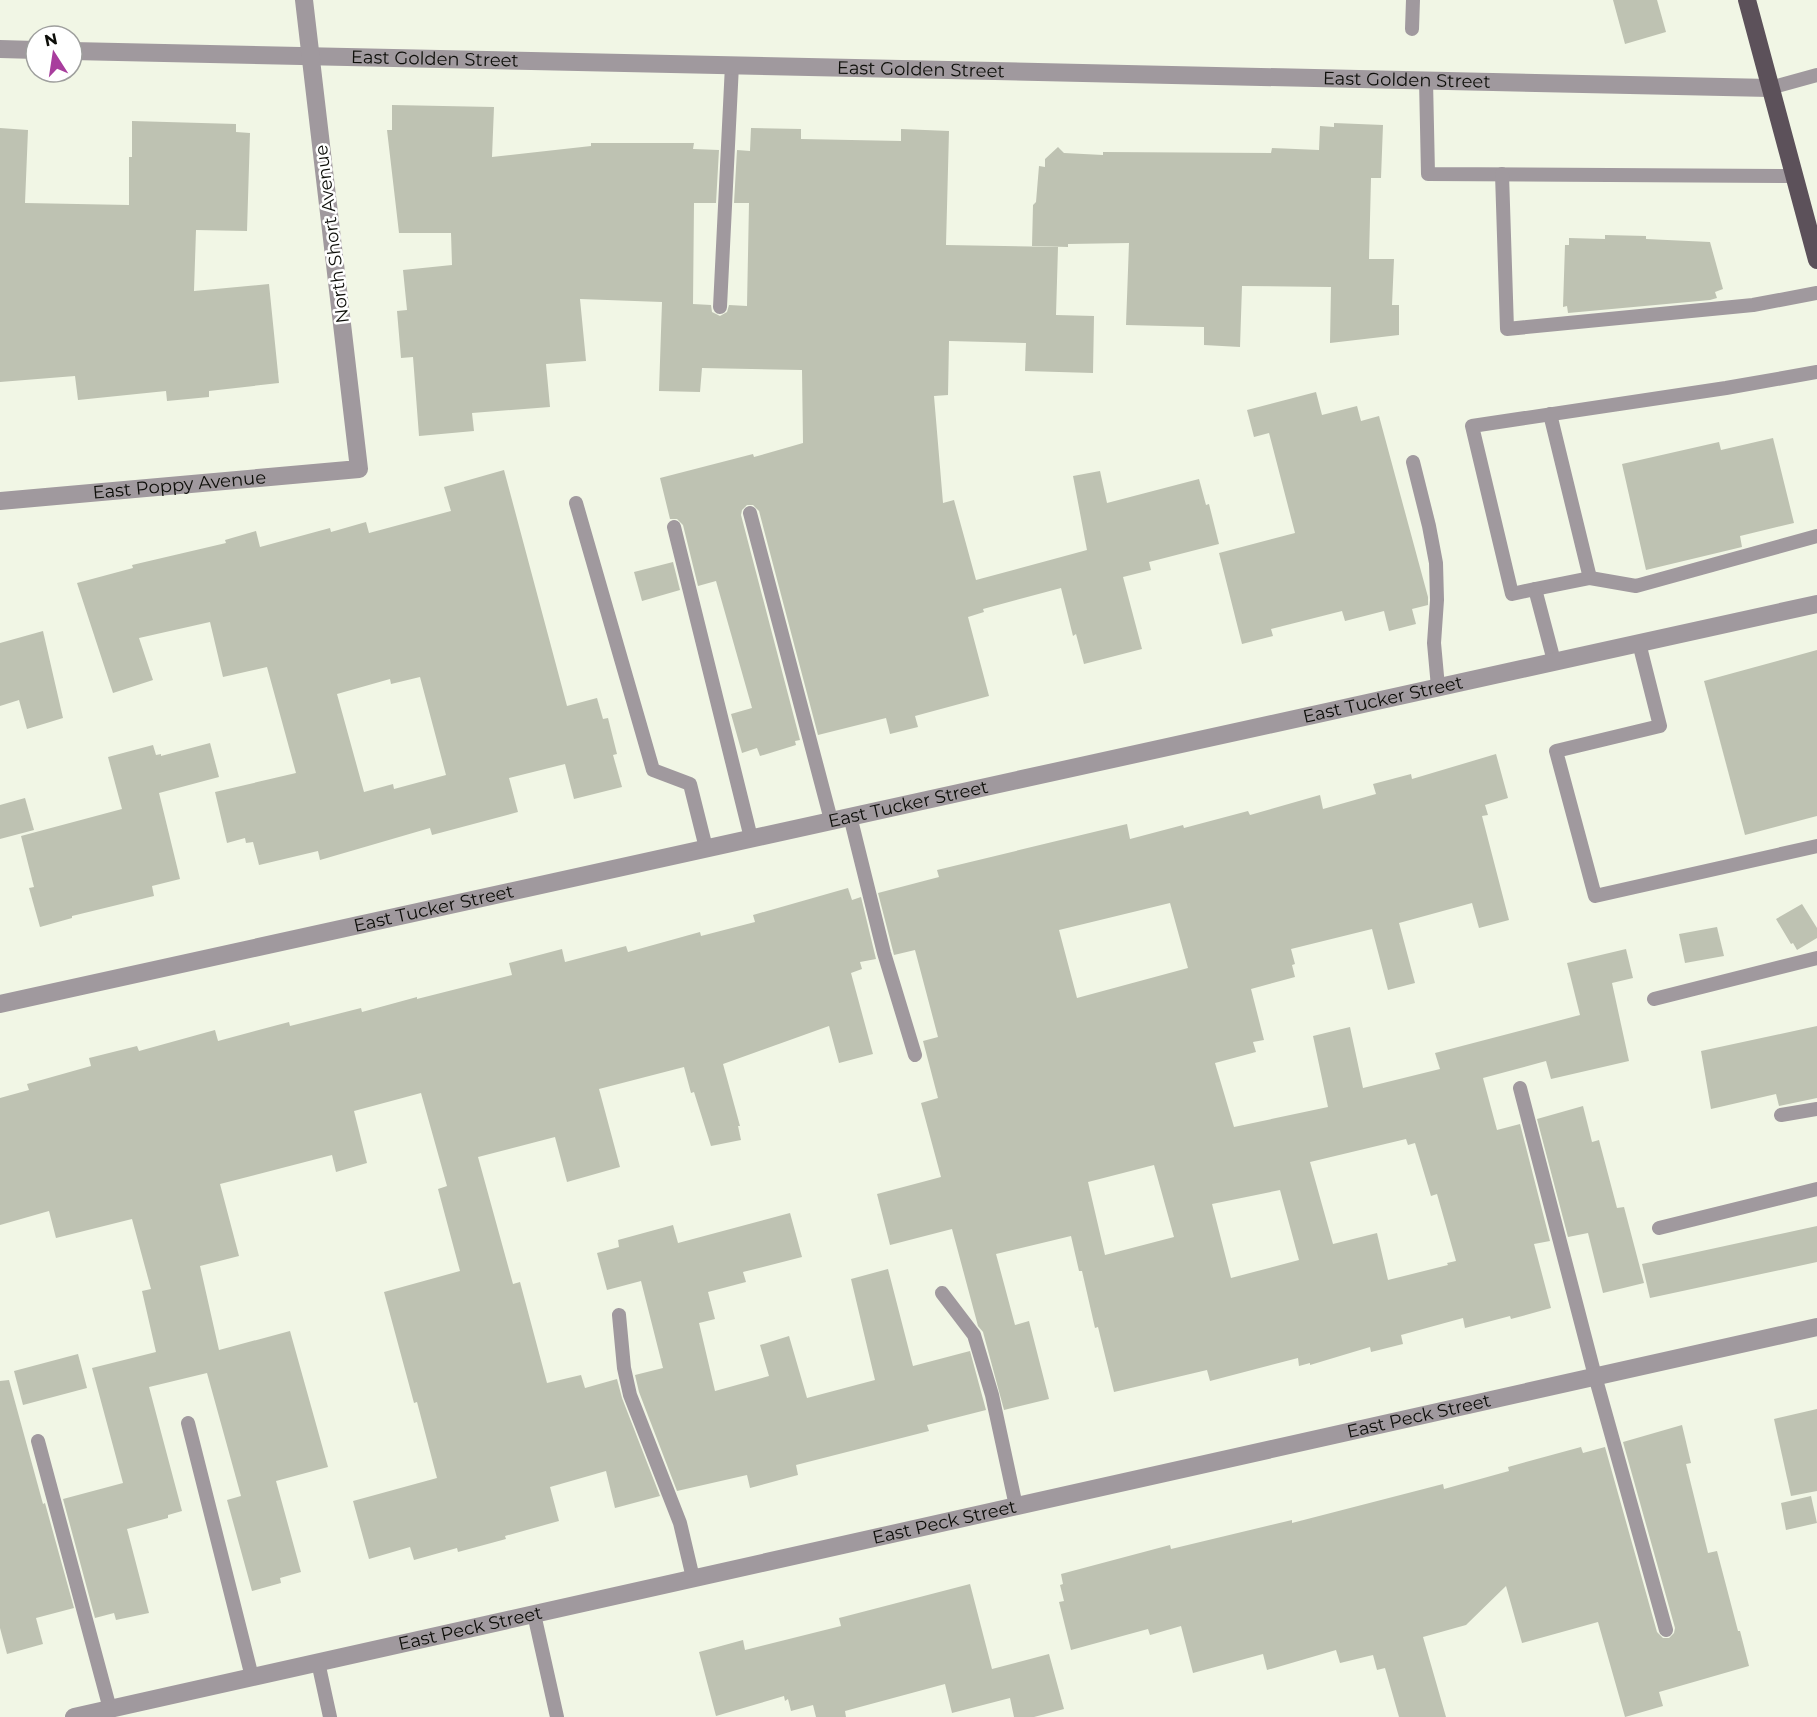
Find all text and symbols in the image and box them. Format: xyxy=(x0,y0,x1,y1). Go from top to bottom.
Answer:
north arrow xyxy=(24,24,84,84)
text: N xyxy=(43,29,59,50)
street label: East Golden Street xyxy=(351,46,519,72)
street label: East Golden Street xyxy=(837,57,1005,82)
street label: East Golden Street xyxy=(1323,67,1491,93)
street label: North Short Avenue xyxy=(310,143,354,324)
street label: East Poppy Avenue xyxy=(92,466,267,504)
street label: East Tucker Street xyxy=(1301,671,1465,728)
street label: East Tucker Street xyxy=(826,776,990,832)
street label: East Tucker Street xyxy=(352,880,516,937)
street label: East Peck Street xyxy=(1345,1389,1493,1443)
street label: East Peck Street xyxy=(870,1495,1019,1549)
street label: East Peck Street xyxy=(396,1602,544,1655)

